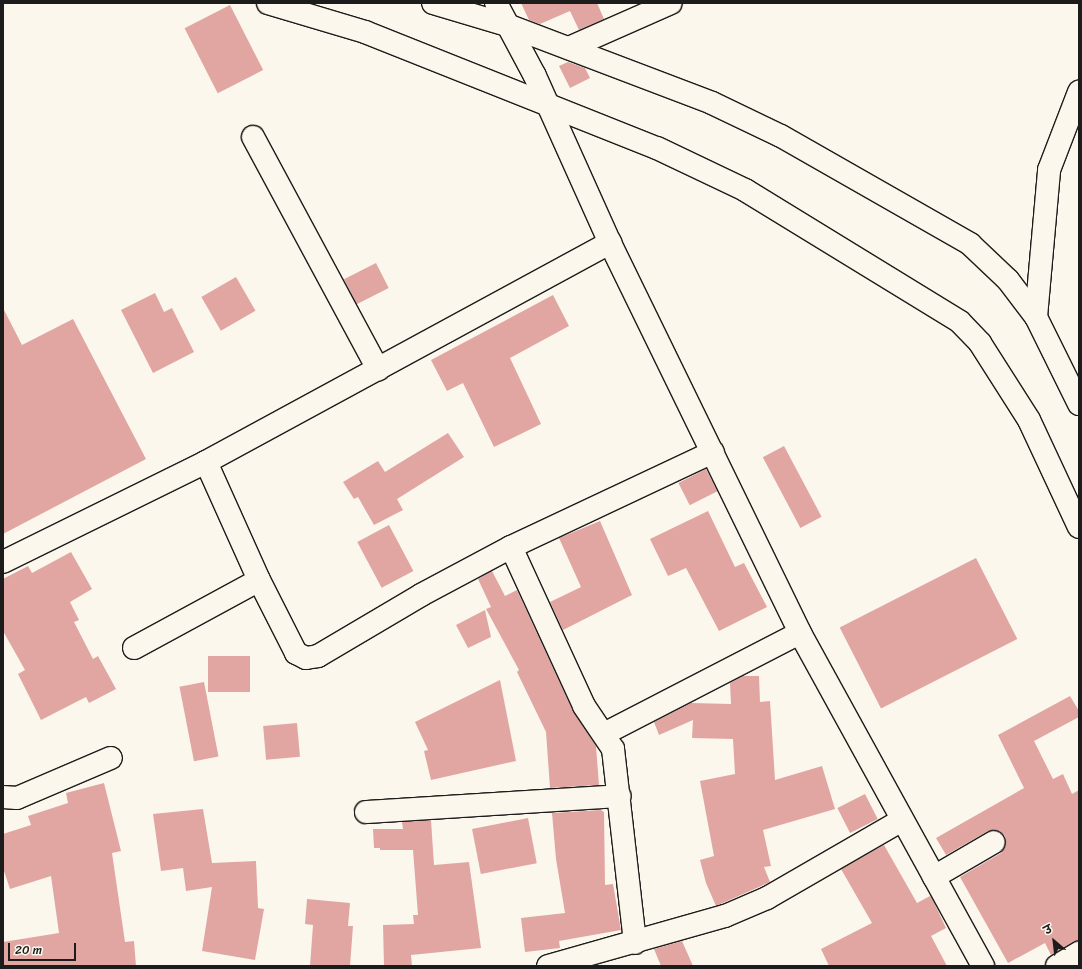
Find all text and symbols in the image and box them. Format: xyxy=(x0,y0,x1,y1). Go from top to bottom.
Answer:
text: उ xyxy=(1040,920,1056,940)
north arrow xyxy=(1034,921,1074,961)
scale bar xyxy=(10,935,78,961)
text: 20 m xyxy=(15,939,42,961)

